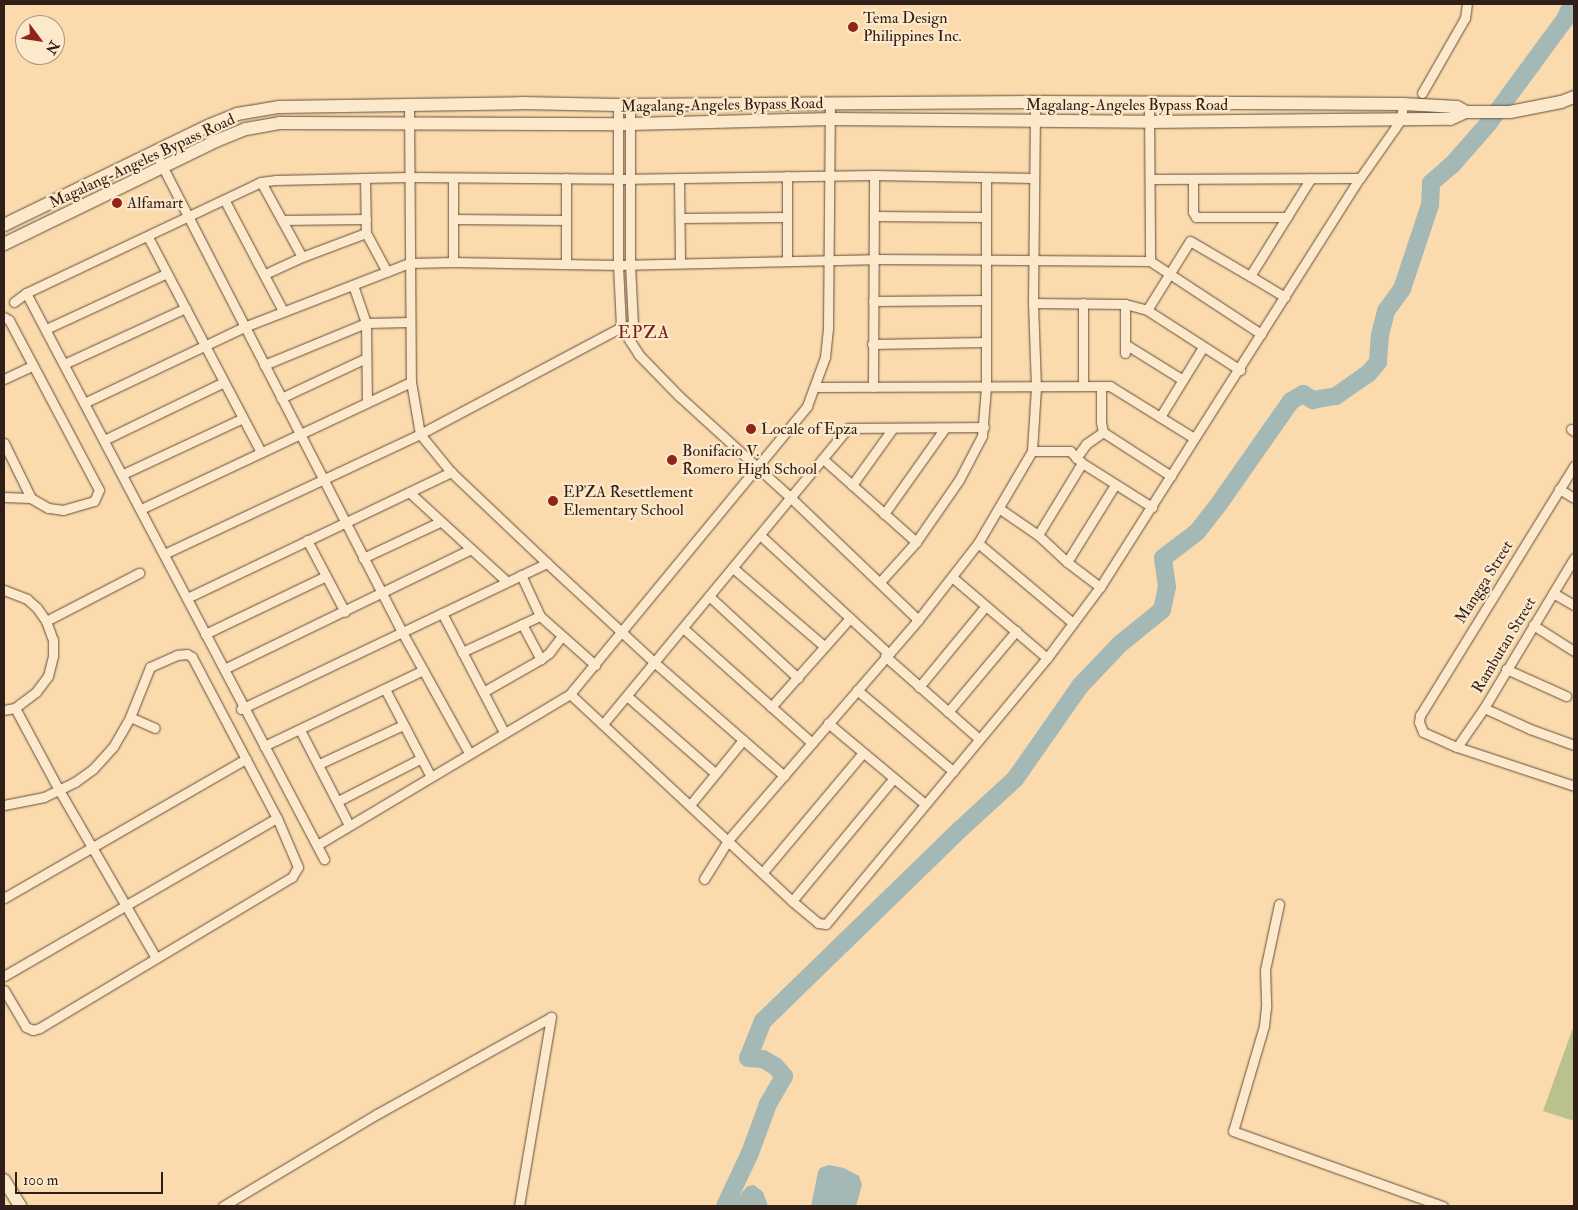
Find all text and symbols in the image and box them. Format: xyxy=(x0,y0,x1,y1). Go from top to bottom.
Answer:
place label: Tema Design Philippines Inc. xyxy=(863,8,962,46)
north arrow xyxy=(15,15,65,65)
marker: Tema Design Philippines Inc. xyxy=(847,21,859,33)
text: N xyxy=(42,38,63,57)
street label: Magalang-Angeles Bypass Road xyxy=(621,94,823,116)
street label: Magalang-Angeles Bypass Road xyxy=(1026,95,1228,115)
street label: Magalang-Angeles Bypass Road xyxy=(46,110,238,212)
place label: Alfamart xyxy=(127,193,183,213)
marker: Alfamart xyxy=(111,197,123,209)
district label: EPZA xyxy=(617,322,671,344)
place label: Locale of Epza xyxy=(761,419,858,439)
marker: Locale of Epza xyxy=(745,423,757,435)
place label: Bonifacio V. Romero High School xyxy=(682,441,817,479)
marker: Bonifacio V. Romero High School xyxy=(666,454,678,466)
place label: EPZA Resettlement Elementary School xyxy=(563,482,693,520)
marker: EPZA Resettlement Elementary School xyxy=(547,495,559,507)
street label: Mangga Street xyxy=(1451,537,1517,627)
street label: Rambutan Street xyxy=(1468,594,1540,696)
scale bar xyxy=(18,1162,165,1194)
text: 100 m xyxy=(23,1171,58,1190)

